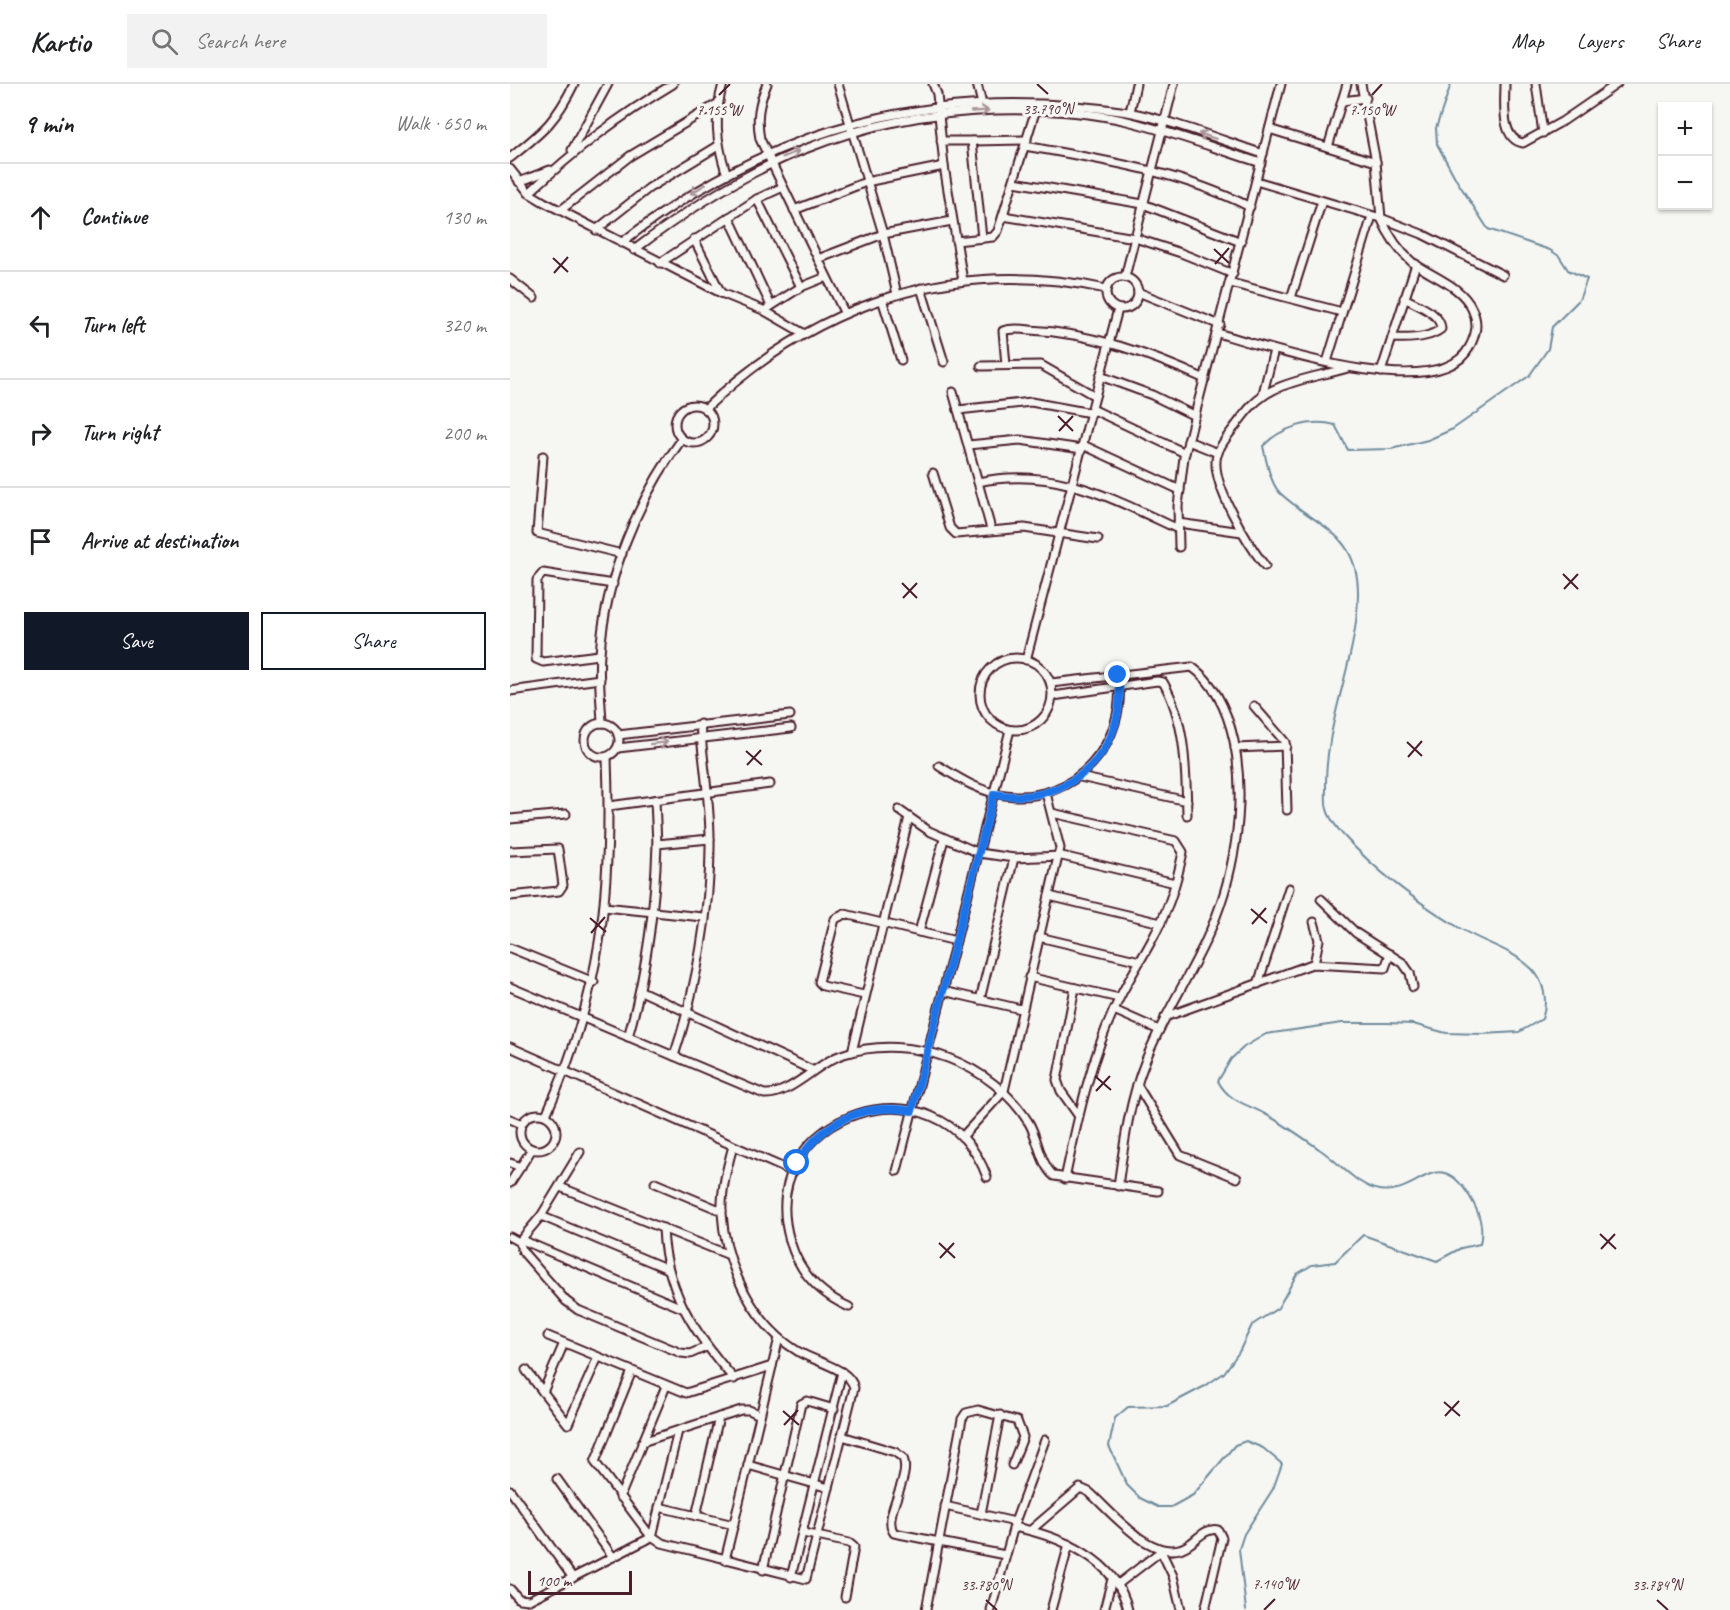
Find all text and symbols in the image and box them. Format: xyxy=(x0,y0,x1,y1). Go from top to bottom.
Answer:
search box xyxy=(127,14,547,68)
text: Kartio xyxy=(30,24,91,59)
icon: search xyxy=(148,25,181,58)
text: Search here xyxy=(196,27,285,55)
text: Map xyxy=(1511,28,1544,54)
text: Layers xyxy=(1577,28,1623,54)
text: Share xyxy=(1656,28,1700,54)
text: 33.790°N xyxy=(1023,100,1076,119)
text: 7.155°W xyxy=(696,101,745,120)
text: 7.150°W xyxy=(1349,101,1398,120)
map controls xyxy=(1658,102,1712,210)
button: + xyxy=(1658,102,1712,156)
one-way arrow xyxy=(970,105,990,116)
text: 9 min xyxy=(24,107,74,140)
text: Walk · 650 m xyxy=(396,111,486,136)
one-way arrow xyxy=(1198,129,1217,140)
one-way arrow xyxy=(781,148,800,159)
button: − xyxy=(1658,156,1712,210)
one-way arrow xyxy=(690,184,707,196)
icon: ahead xyxy=(24,201,57,234)
text: Continue xyxy=(81,203,147,231)
text: 130 m xyxy=(443,205,486,230)
icon: left xyxy=(24,309,57,342)
text: Turn left xyxy=(81,311,145,339)
text: 320 m xyxy=(443,313,486,338)
icon: right xyxy=(24,417,57,450)
text: Turn right xyxy=(81,419,158,447)
text: 200 m xyxy=(443,421,486,446)
icon: arrive xyxy=(24,525,57,558)
text: Arrive at destination xyxy=(81,527,238,555)
button: Save xyxy=(24,612,249,670)
button: Share xyxy=(261,612,486,670)
route end xyxy=(1104,661,1130,687)
one-way arrow xyxy=(649,737,669,748)
route start xyxy=(783,1149,809,1175)
scale bar xyxy=(528,1568,632,1596)
text: 100 m xyxy=(537,1571,571,1591)
text: 7.140°W xyxy=(1252,1575,1301,1594)
text: 33.780°N xyxy=(961,1576,1014,1595)
text: 33.784°N xyxy=(1632,1576,1685,1595)

